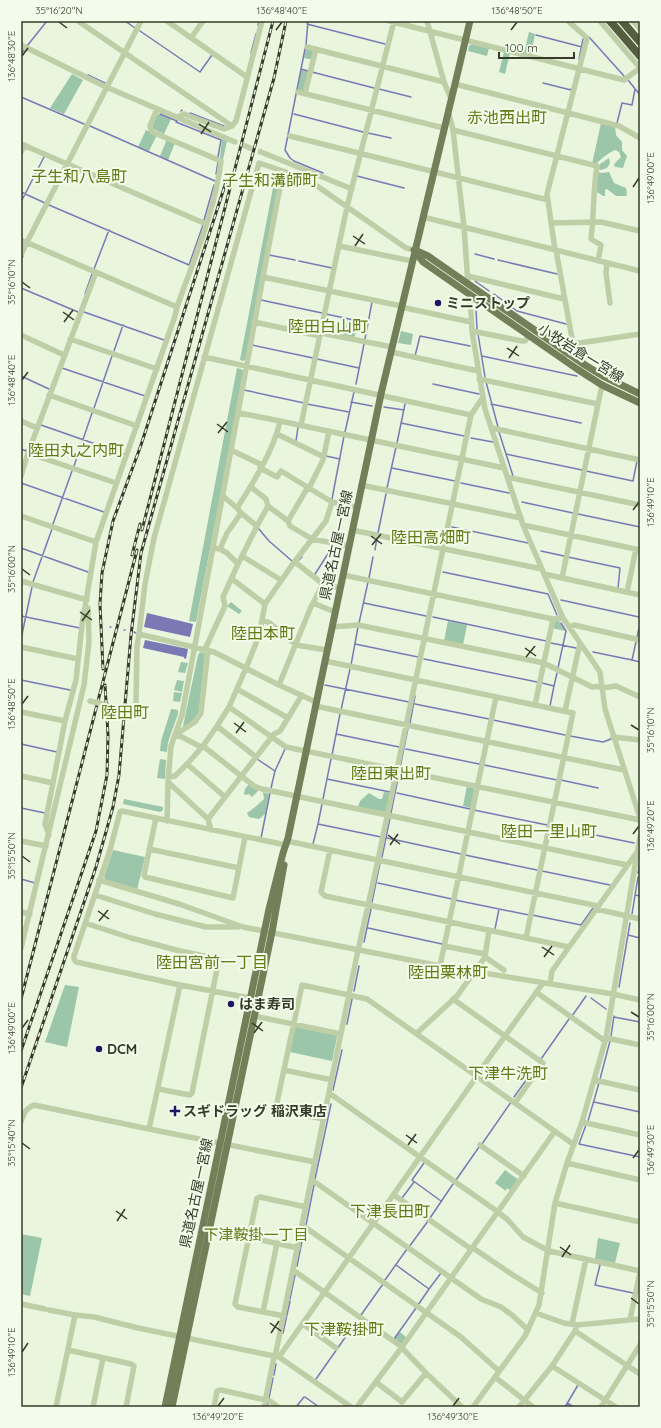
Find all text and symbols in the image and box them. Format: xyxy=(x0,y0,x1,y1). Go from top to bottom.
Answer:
text: 35°16'20"N xyxy=(35,4,83,17)
text: 136°48'40"E xyxy=(257,4,308,17)
text: 136°48'50"E xyxy=(491,4,543,17)
text: 136°48'30"E xyxy=(5,30,18,81)
scale bar xyxy=(499,34,574,60)
text: 100 m xyxy=(505,40,538,55)
district label: 赤池西出町 xyxy=(467,107,547,127)
text: 136°49'00"E xyxy=(644,152,657,204)
district label: 子生和八島町 xyxy=(31,166,127,186)
district label: 子生和溝師町 xyxy=(222,170,318,190)
text: 35°16'10"N xyxy=(5,259,18,305)
place label: ミニストップ xyxy=(446,294,530,312)
marker: ミニストップ xyxy=(433,298,443,308)
district label: 陸田白山町 xyxy=(288,316,368,336)
street label: 小牧岩倉一宮線 xyxy=(535,319,627,387)
text: 136°48'40"E xyxy=(5,354,18,405)
district label: 陸田丸之内町 xyxy=(28,440,124,460)
text: 136°49'10"E xyxy=(644,477,657,527)
street label: 県道名古屋一宮線 xyxy=(316,488,356,602)
district label: 陸田高畑町 xyxy=(391,527,471,547)
text: 35°16'00"N xyxy=(5,545,18,593)
district label: 陸田本町 xyxy=(231,623,295,643)
text: 136°48'50"E xyxy=(5,678,18,730)
district label: 陸田町 xyxy=(101,702,149,722)
text: 35°16'10"N xyxy=(644,707,657,753)
district label: 陸田東出町 xyxy=(351,763,431,783)
text: 136°49'20"E xyxy=(644,800,657,852)
district label: 陸田一里山町 xyxy=(501,821,597,841)
text: 35°15'50"N xyxy=(5,832,18,880)
district label: 陸田宮前一丁目 xyxy=(156,952,268,972)
district label: 陸田栗林町 xyxy=(408,962,488,982)
text: 35°16'00"N xyxy=(644,993,657,1041)
place label: はま寿司 xyxy=(239,995,295,1013)
marker: はま寿司 xyxy=(226,999,236,1009)
text: 136°49'00"E xyxy=(5,1002,18,1054)
place label: DCM xyxy=(107,1040,137,1058)
marker: DCM xyxy=(94,1044,104,1054)
district label: 下津牛洗町 xyxy=(468,1063,548,1083)
place label: スギドラッグ 稲沢東店 xyxy=(183,1102,327,1120)
marker: スギドラッグ 稲沢東店 xyxy=(170,1106,180,1116)
text: 35°15'40"N xyxy=(5,1119,18,1167)
text: 136°49'30"E xyxy=(644,1124,657,1175)
street label: 県道名古屋一宮線 xyxy=(176,1136,216,1250)
district label: 下津長田町 xyxy=(350,1201,430,1221)
district label: 下津鞍掛一丁目 xyxy=(203,1225,309,1244)
text: 35°15'50"N xyxy=(644,1280,657,1328)
district label: 下津鞍掛町 xyxy=(304,1319,384,1339)
text: 136°49'10"E xyxy=(5,1327,18,1377)
text: 136°49'20"E xyxy=(192,1410,244,1423)
text: 136°49'30"E xyxy=(428,1410,479,1423)

